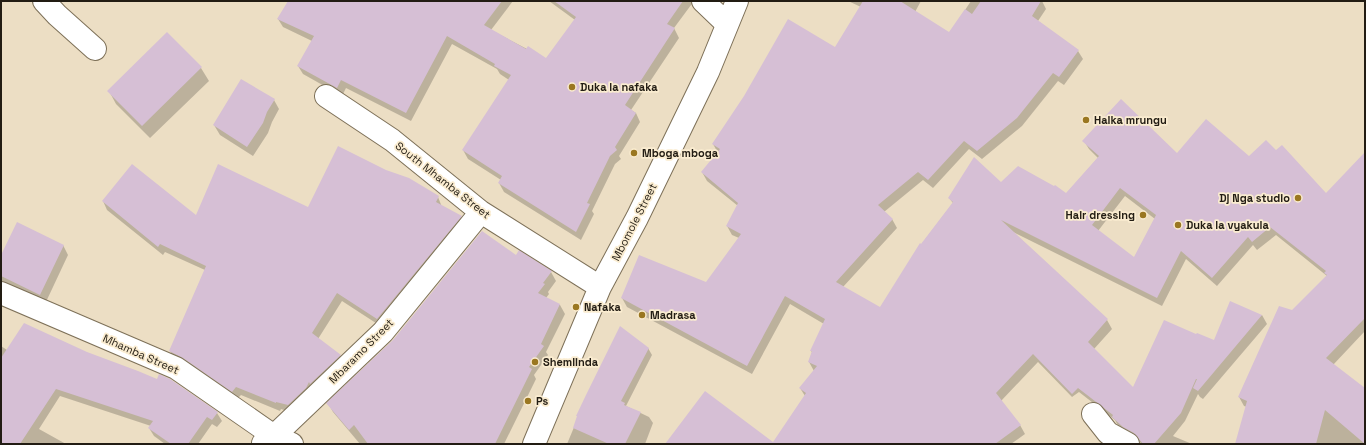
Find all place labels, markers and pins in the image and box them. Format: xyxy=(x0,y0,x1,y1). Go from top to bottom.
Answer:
place label: Duka la nafaka xyxy=(580,80,658,94)
marker: Duka la nafaka xyxy=(567,82,577,92)
place label: Haika mrungu xyxy=(1094,113,1167,127)
marker: Haika mrungu xyxy=(1081,115,1091,125)
place label: Mboga mboga xyxy=(642,146,719,160)
marker: Mboga mboga xyxy=(629,148,639,158)
place label: Dj Nga studio xyxy=(1219,191,1290,205)
marker: Dj Nga studio xyxy=(1293,193,1303,203)
place label: Hair dressing xyxy=(1066,208,1135,222)
marker: Hair dressing xyxy=(1138,210,1148,220)
place label: Duka la vyakula xyxy=(1186,218,1269,232)
marker: Duka la vyakula xyxy=(1173,220,1183,230)
place label: Nafaka xyxy=(584,300,621,314)
marker: Nafaka xyxy=(571,302,581,312)
place label: Madrasa xyxy=(650,308,696,322)
marker: Madrasa xyxy=(637,310,647,320)
place label: Shemlinda xyxy=(543,355,599,369)
marker: Shemlinda xyxy=(530,357,540,367)
place label: Ps xyxy=(536,394,549,408)
marker: Ps xyxy=(523,396,533,406)

